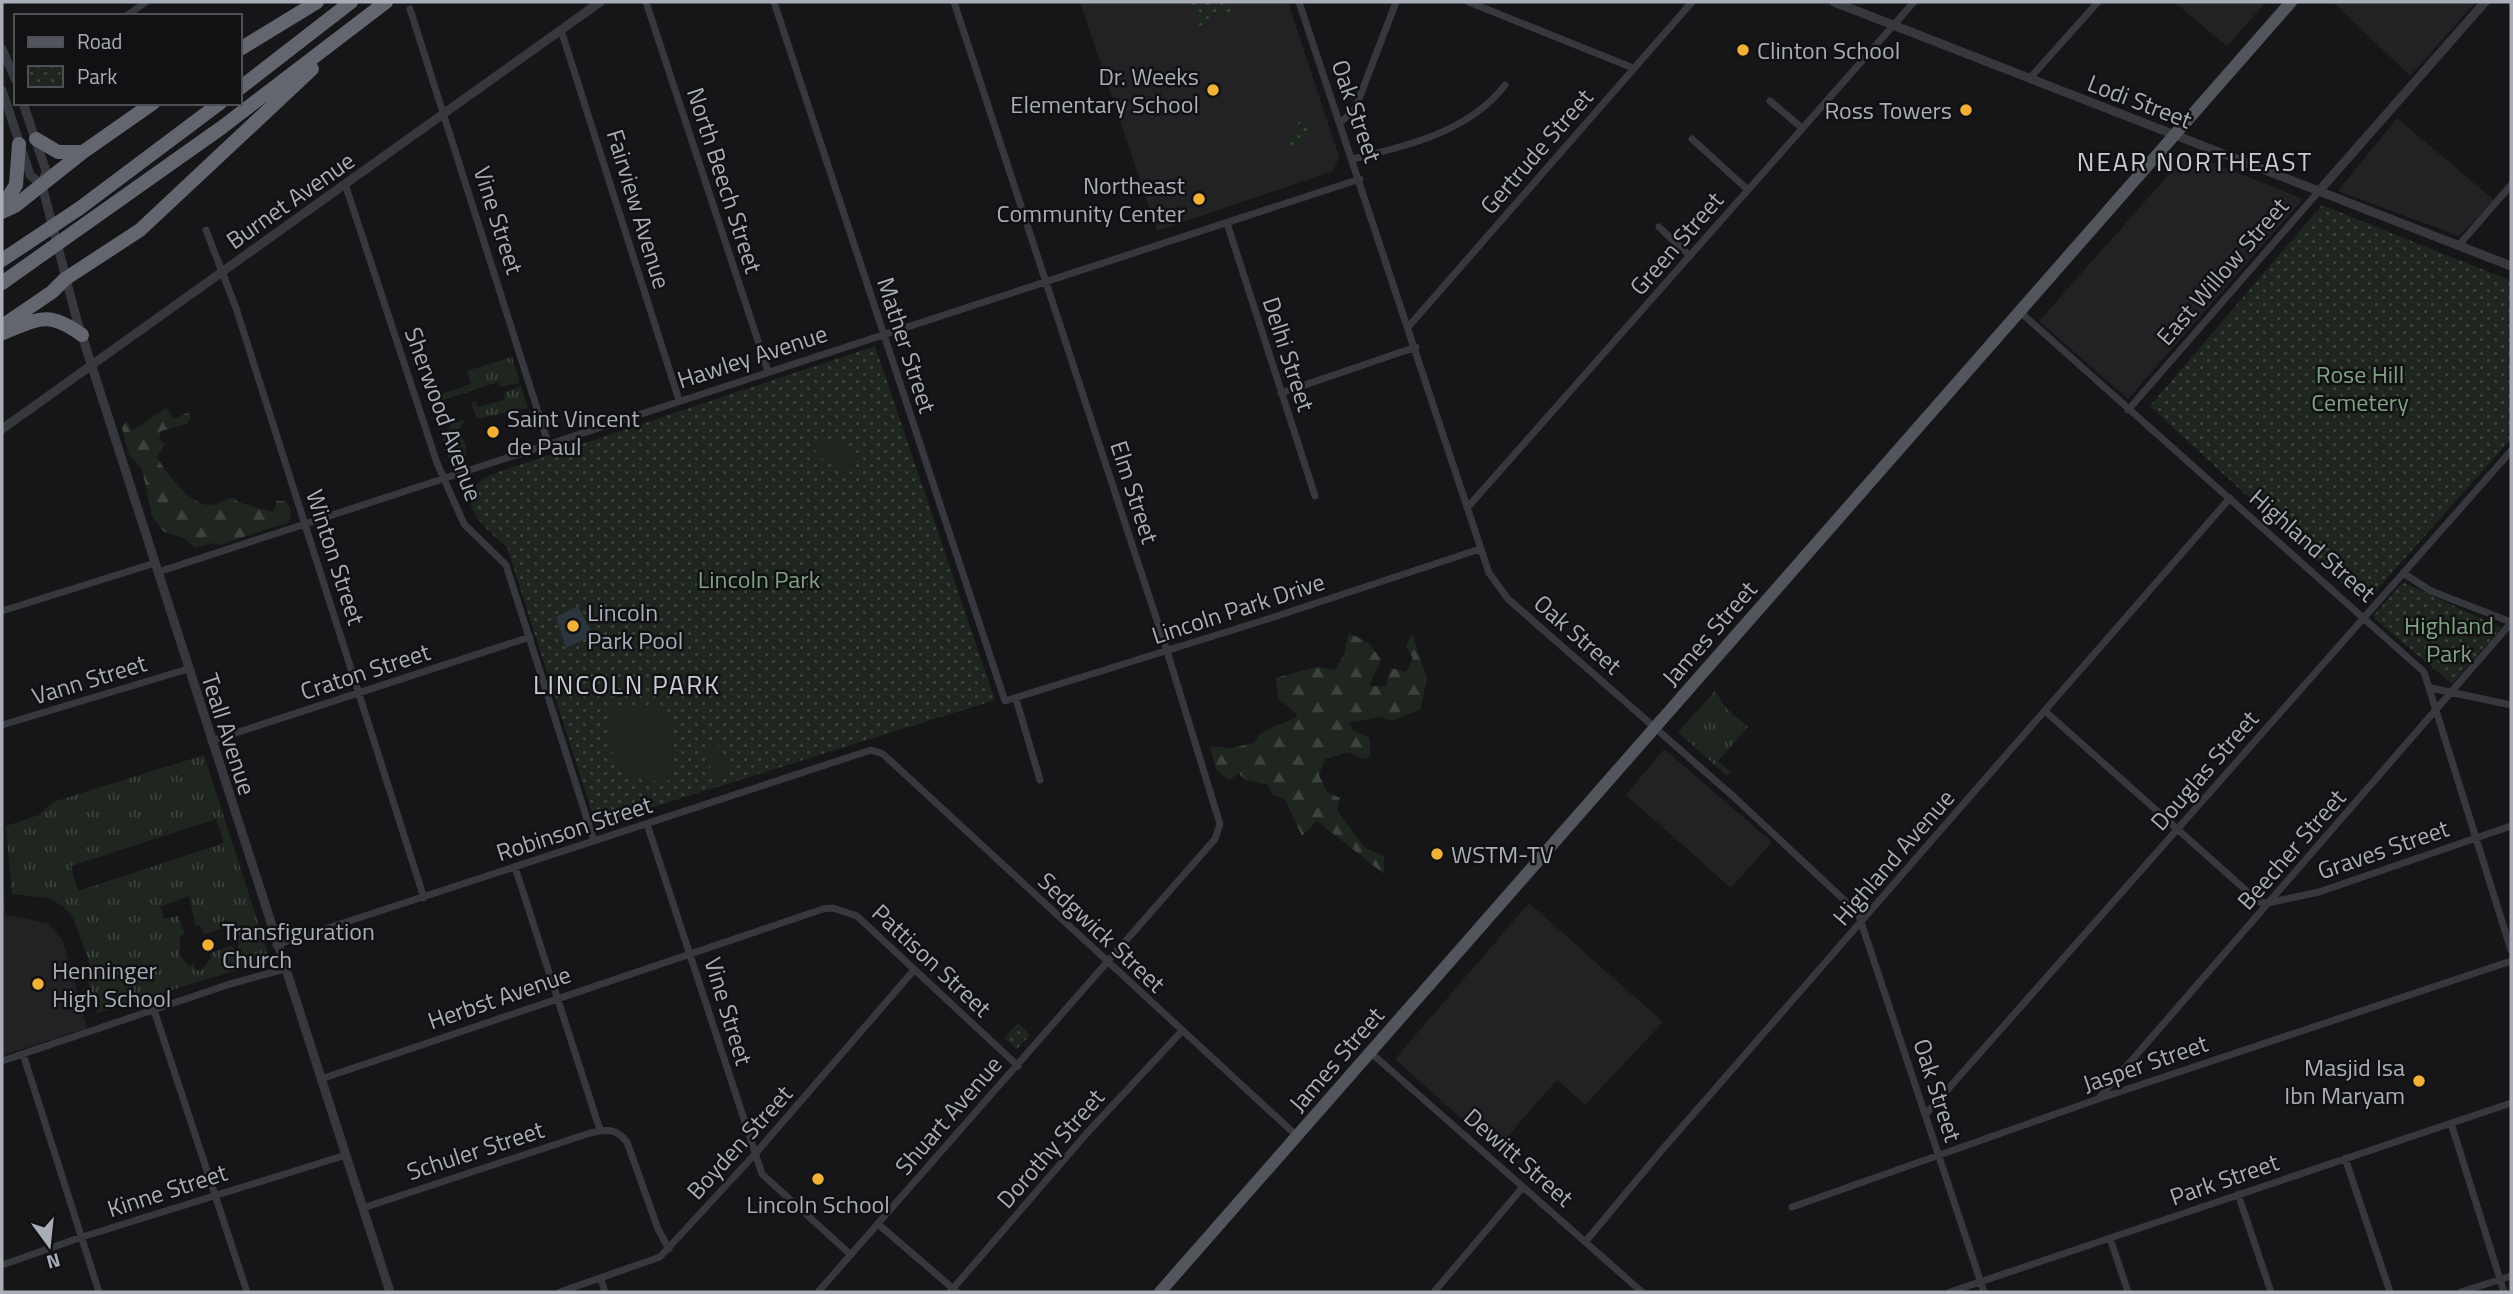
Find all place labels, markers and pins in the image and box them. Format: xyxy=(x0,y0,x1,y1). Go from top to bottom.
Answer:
place label: Clinton School xyxy=(1757,32,1900,68)
marker: Clinton School xyxy=(1735,42,1751,58)
place label: Dr. Weeks Elementary School xyxy=(1010,58,1199,122)
marker: Dr. Weeks Elementary School xyxy=(1205,82,1221,98)
place label: Ross Towers xyxy=(1824,92,1952,128)
marker: Ross Towers xyxy=(1958,102,1974,118)
place label: Northeast Community Center xyxy=(997,167,1186,231)
marker: Northeast Community Center xyxy=(1191,191,1207,207)
place label: Saint Vincent de Paul xyxy=(507,400,640,464)
marker: Saint Vincent de Paul xyxy=(485,424,501,440)
place label: Lincoln Park Pool xyxy=(587,594,683,658)
marker: Lincoln Park Pool xyxy=(565,618,581,634)
place label: WSTM-TV xyxy=(1451,836,1554,872)
marker: WSTM-TV xyxy=(1429,846,1445,862)
place label: Transfiguration Church xyxy=(222,913,375,977)
marker: Transfiguration Church xyxy=(200,937,216,953)
place label: Henninger High School xyxy=(52,952,171,1016)
marker: Henninger High School xyxy=(30,976,46,992)
place label: Masjid Isa Ibn Maryam xyxy=(2284,1049,2405,1113)
marker: Masjid Isa Ibn Maryam xyxy=(2411,1073,2427,1089)
marker: Lincoln School xyxy=(810,1171,826,1187)
place label: Lincoln School xyxy=(746,1186,890,1222)

